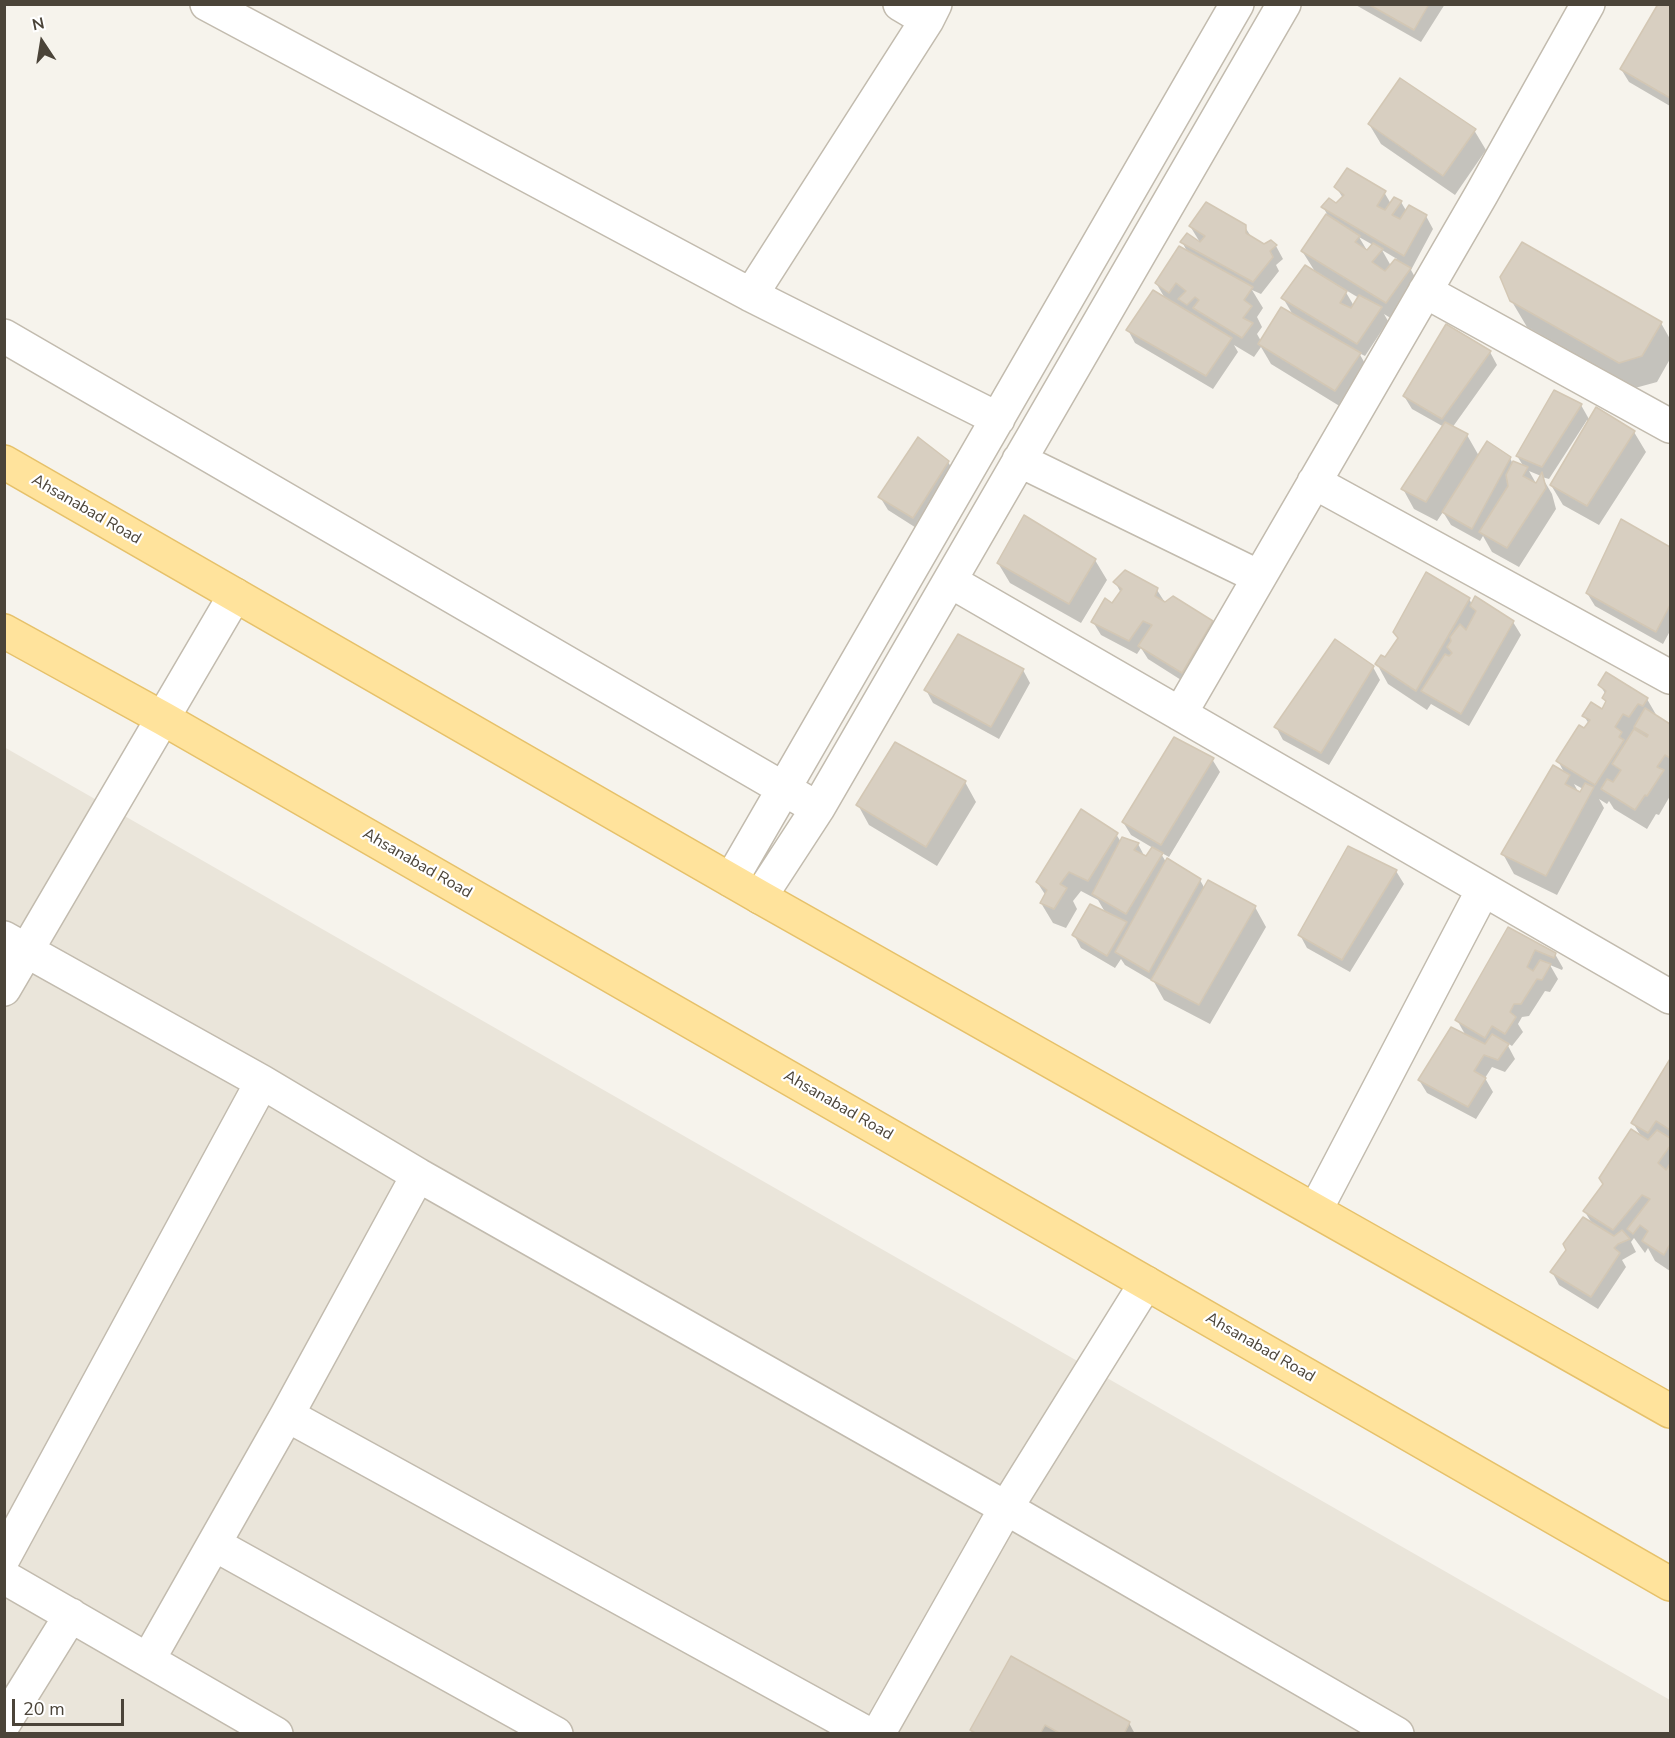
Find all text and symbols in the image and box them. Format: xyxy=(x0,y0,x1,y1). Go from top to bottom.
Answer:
north arrow xyxy=(12,12,72,72)
text: N xyxy=(30,12,46,36)
street label: Ahsanabad Road xyxy=(28,471,144,549)
street label: Ahsanabad Road xyxy=(359,825,475,903)
street label: Ahsanabad Road xyxy=(780,1067,896,1145)
street label: Ahsanabad Road xyxy=(1202,1309,1318,1387)
scale bar xyxy=(15,1687,128,1725)
text: 20 m xyxy=(23,1697,65,1721)

